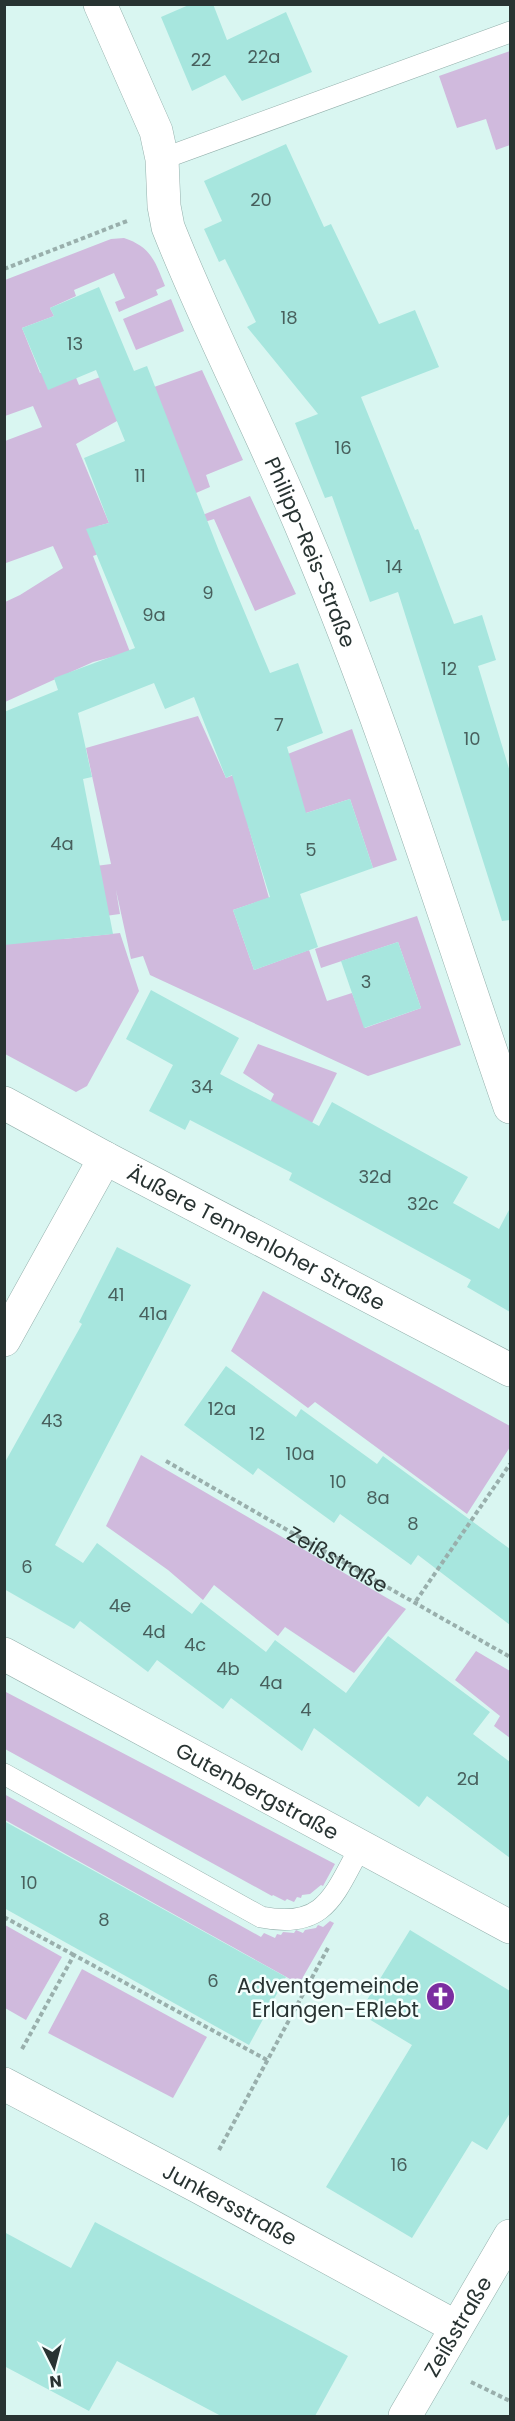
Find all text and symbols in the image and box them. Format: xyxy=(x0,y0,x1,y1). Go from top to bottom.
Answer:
house number: 22a xyxy=(248,44,280,69)
house number: 22 xyxy=(191,47,211,72)
house number: 20 xyxy=(250,187,272,212)
house number: 18 xyxy=(280,305,298,330)
house number: 13 xyxy=(67,331,83,356)
house number: 16 xyxy=(334,435,352,460)
street label: Philipp-Reis-Straße xyxy=(258,452,363,652)
house number: 11 xyxy=(134,463,146,488)
house number: 14 xyxy=(385,554,403,579)
house number: 9 xyxy=(202,580,214,605)
house number: 9a xyxy=(142,602,166,627)
house number: 12 xyxy=(441,656,457,681)
house number: 7 xyxy=(274,712,284,737)
house number: 10 xyxy=(463,726,481,751)
house number: 4a xyxy=(50,831,74,856)
house number: 5 xyxy=(305,837,317,862)
house number: 3 xyxy=(361,969,371,994)
house number: 34 xyxy=(191,1074,213,1099)
street label: Äußere Tennenloher Straße xyxy=(123,1158,390,1317)
house number: 32d xyxy=(358,1164,392,1189)
house number: 32c xyxy=(407,1191,439,1216)
house number: 41 xyxy=(107,1282,125,1307)
house number: 41a xyxy=(138,1301,168,1326)
house number: 12a xyxy=(208,1396,236,1421)
house number: 43 xyxy=(41,1408,63,1433)
house number: 12 xyxy=(249,1421,265,1446)
house number: 10a xyxy=(285,1441,315,1466)
house number: 10 xyxy=(329,1469,347,1494)
house number: 8a xyxy=(366,1485,390,1510)
house number: 8 xyxy=(407,1511,419,1536)
street label: Zeißstraße xyxy=(282,1519,394,1599)
house number: 6 xyxy=(21,1554,33,1579)
house number: 4e xyxy=(109,1593,131,1618)
house number: 4d xyxy=(142,1619,166,1644)
house number: 4c xyxy=(184,1632,206,1657)
house number: 4b xyxy=(216,1656,240,1681)
house number: 4a xyxy=(259,1670,283,1695)
house number: 4 xyxy=(300,1697,312,1722)
street label: Gutenbergstraße xyxy=(171,1735,344,1847)
house number: 2d xyxy=(457,1766,479,1791)
house number: 10 xyxy=(20,1870,38,1895)
house number: 8 xyxy=(98,1907,110,1932)
house number: 6 xyxy=(207,1968,219,1993)
place label: Adventgemeinde Erlangen-ERlebt xyxy=(237,1971,419,2024)
church icon: Adventgemeinde Erlangen-ERlebt xyxy=(424,1981,456,2013)
house number: 16 xyxy=(390,2152,408,2177)
street label: Junkersstraße xyxy=(158,2156,302,2252)
street label: Zeißstraße xyxy=(417,2271,498,2382)
north arrow xyxy=(24,2337,84,2397)
text: N xyxy=(48,2369,63,2393)

